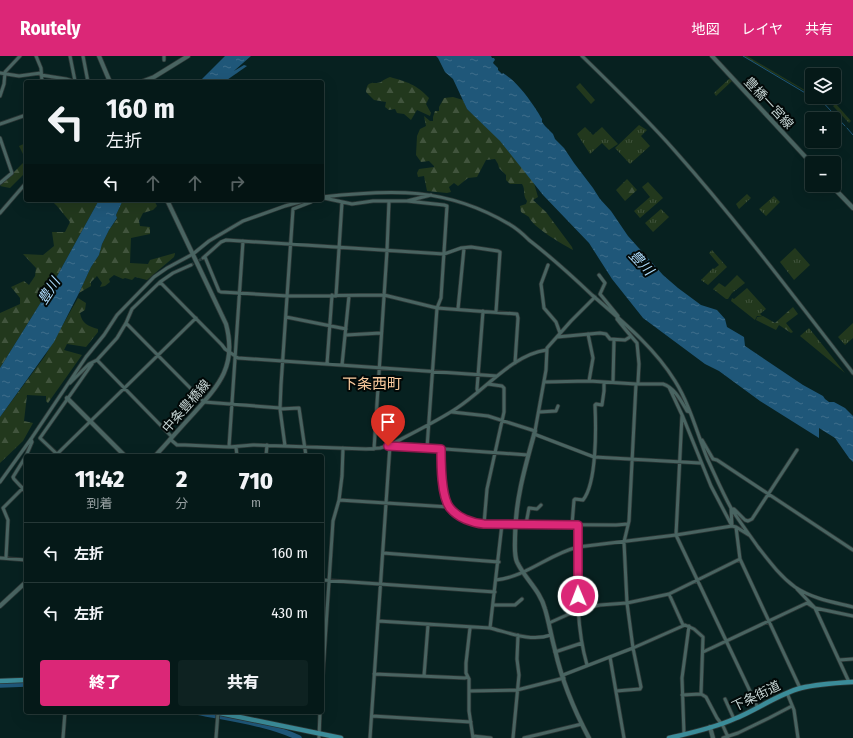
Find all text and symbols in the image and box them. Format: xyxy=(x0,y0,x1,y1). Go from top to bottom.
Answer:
text: Routely xyxy=(20,17,80,40)
text: 地図 xyxy=(691,21,719,38)
text: レイヤ xyxy=(741,21,783,38)
text: 共有 xyxy=(805,21,833,38)
map controls xyxy=(805,68,841,192)
button: layers xyxy=(805,68,841,104)
street label: 豊橋一宮線 xyxy=(741,74,797,132)
text: 160 m xyxy=(106,92,175,125)
icon: left xyxy=(40,96,92,148)
button: + xyxy=(805,112,841,148)
text: 左折 xyxy=(106,130,142,152)
button: − xyxy=(805,156,841,192)
icon: left xyxy=(100,172,122,194)
icon: ahead xyxy=(142,172,164,194)
icon: ahead xyxy=(184,172,206,194)
icon: right xyxy=(226,172,248,194)
water label: 豊川 xyxy=(625,247,658,280)
water label: 豊川 xyxy=(34,273,65,307)
district label: 下条西町 xyxy=(342,375,402,393)
street label: 中条豊橋線 xyxy=(159,377,213,435)
pin xyxy=(371,405,405,446)
icon: arrive xyxy=(377,411,399,433)
text: 11:42 xyxy=(75,465,124,493)
text: 2 xyxy=(176,465,187,493)
text: 710 xyxy=(239,467,273,495)
text: m xyxy=(251,495,261,510)
text: 到着 xyxy=(87,496,113,511)
text: 分 xyxy=(175,496,188,511)
icon: left xyxy=(40,542,62,564)
text: 160 m xyxy=(272,544,308,562)
text: 左折 xyxy=(74,545,104,563)
position arrow xyxy=(557,575,599,617)
icon: left xyxy=(40,602,62,624)
text: 430 m xyxy=(271,604,308,622)
text: 左折 xyxy=(74,605,104,623)
button: 終了 xyxy=(40,660,170,706)
button: 共有 xyxy=(178,660,308,706)
street label: 下条街道 xyxy=(729,678,783,714)

